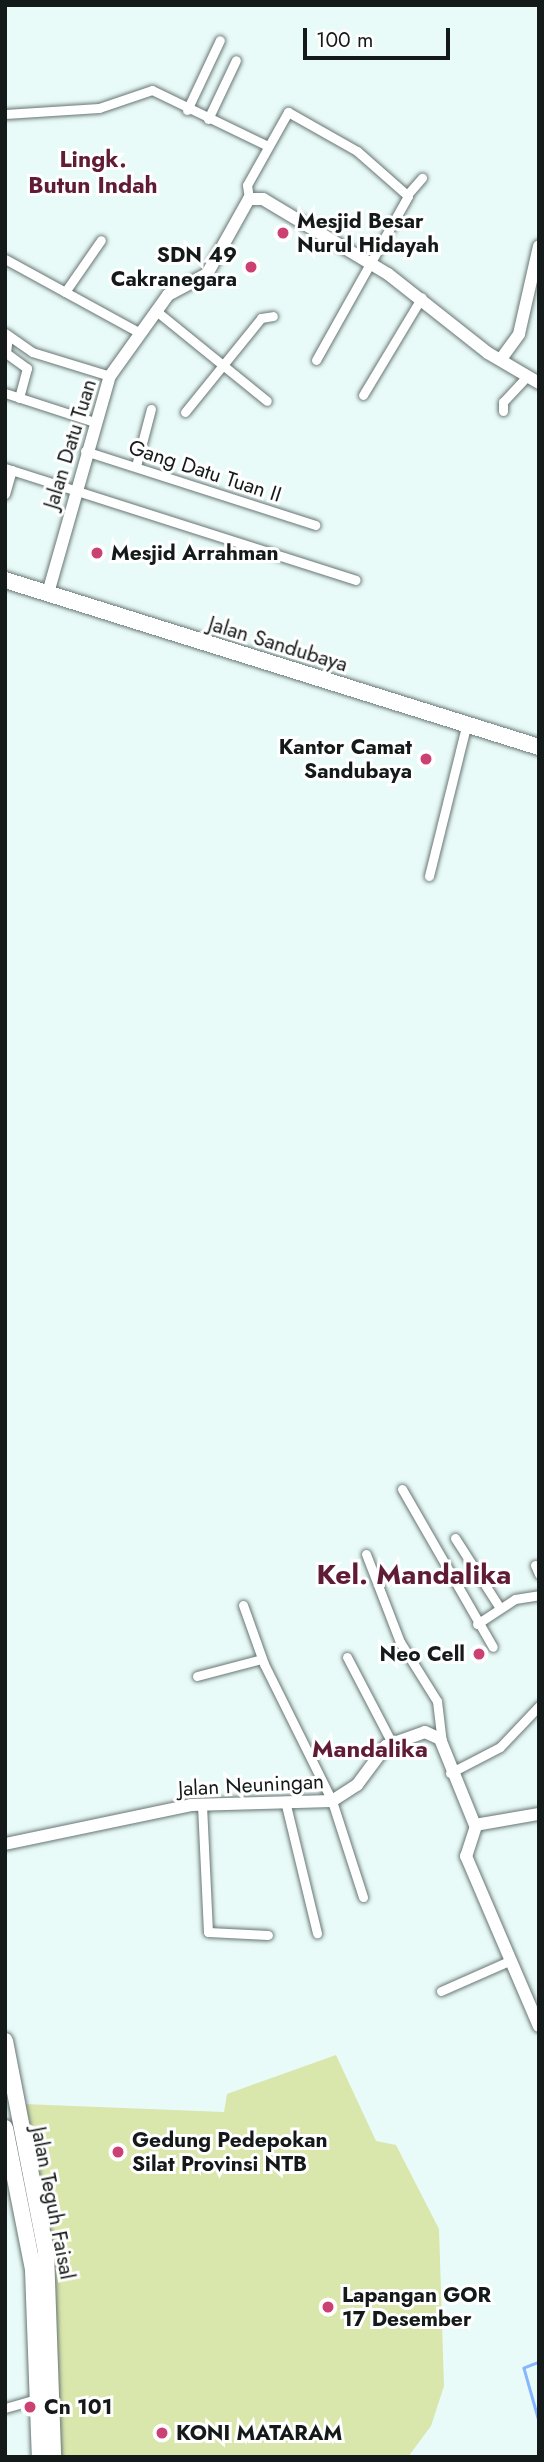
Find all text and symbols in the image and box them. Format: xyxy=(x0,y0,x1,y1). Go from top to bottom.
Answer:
scale bar xyxy=(306,14,453,58)
text: 100 m xyxy=(316,25,373,55)
district label: Lingk. Butun Indah xyxy=(28,145,158,199)
place label: Mesjid Besar Nurul Hidayah xyxy=(297,208,439,258)
marker: Mesjid Besar Nurul Hidayah xyxy=(275,225,291,241)
place label: SDN 49 Cakranegara xyxy=(111,242,237,292)
marker: SDN 49 Cakranegara xyxy=(243,259,259,275)
street label: Jalan Datu Tuan xyxy=(38,376,102,512)
street label: Gang Datu Tuan II xyxy=(125,434,285,508)
place label: Mesjid Arrahman xyxy=(111,540,279,566)
marker: Mesjid Arrahman xyxy=(89,545,105,561)
street label: Jalan Sandubaya xyxy=(205,611,351,677)
place label: Kantor Camat Sandubaya xyxy=(279,734,412,784)
marker: Kantor Camat Sandubaya xyxy=(418,751,434,767)
district label: Kel. Mandalika xyxy=(317,1558,511,1592)
place label: Neo Cell xyxy=(380,1641,465,1667)
marker: Neo Cell xyxy=(471,1646,487,1662)
district label: Mandalika xyxy=(312,1735,428,1763)
street label: Jalan Neuningan xyxy=(177,1769,325,1801)
street label: Jalan Teguh Faisal xyxy=(26,2125,80,2281)
place label: Gedung Pedepokan Silat Provinsi NTB xyxy=(132,2127,328,2177)
marker: Gedung Pedepokan Silat Provinsi NTB xyxy=(110,2144,126,2160)
place label: Lapangan GOR 17 Desember xyxy=(342,2282,491,2332)
marker: Lapangan GOR 17 Desember xyxy=(320,2299,336,2315)
place label: Cn 101 xyxy=(44,2394,112,2420)
marker: Cn 101 xyxy=(22,2399,38,2415)
place label: KONI MATARAM xyxy=(176,2420,342,2446)
marker: KONI MATARAM xyxy=(154,2425,170,2441)

